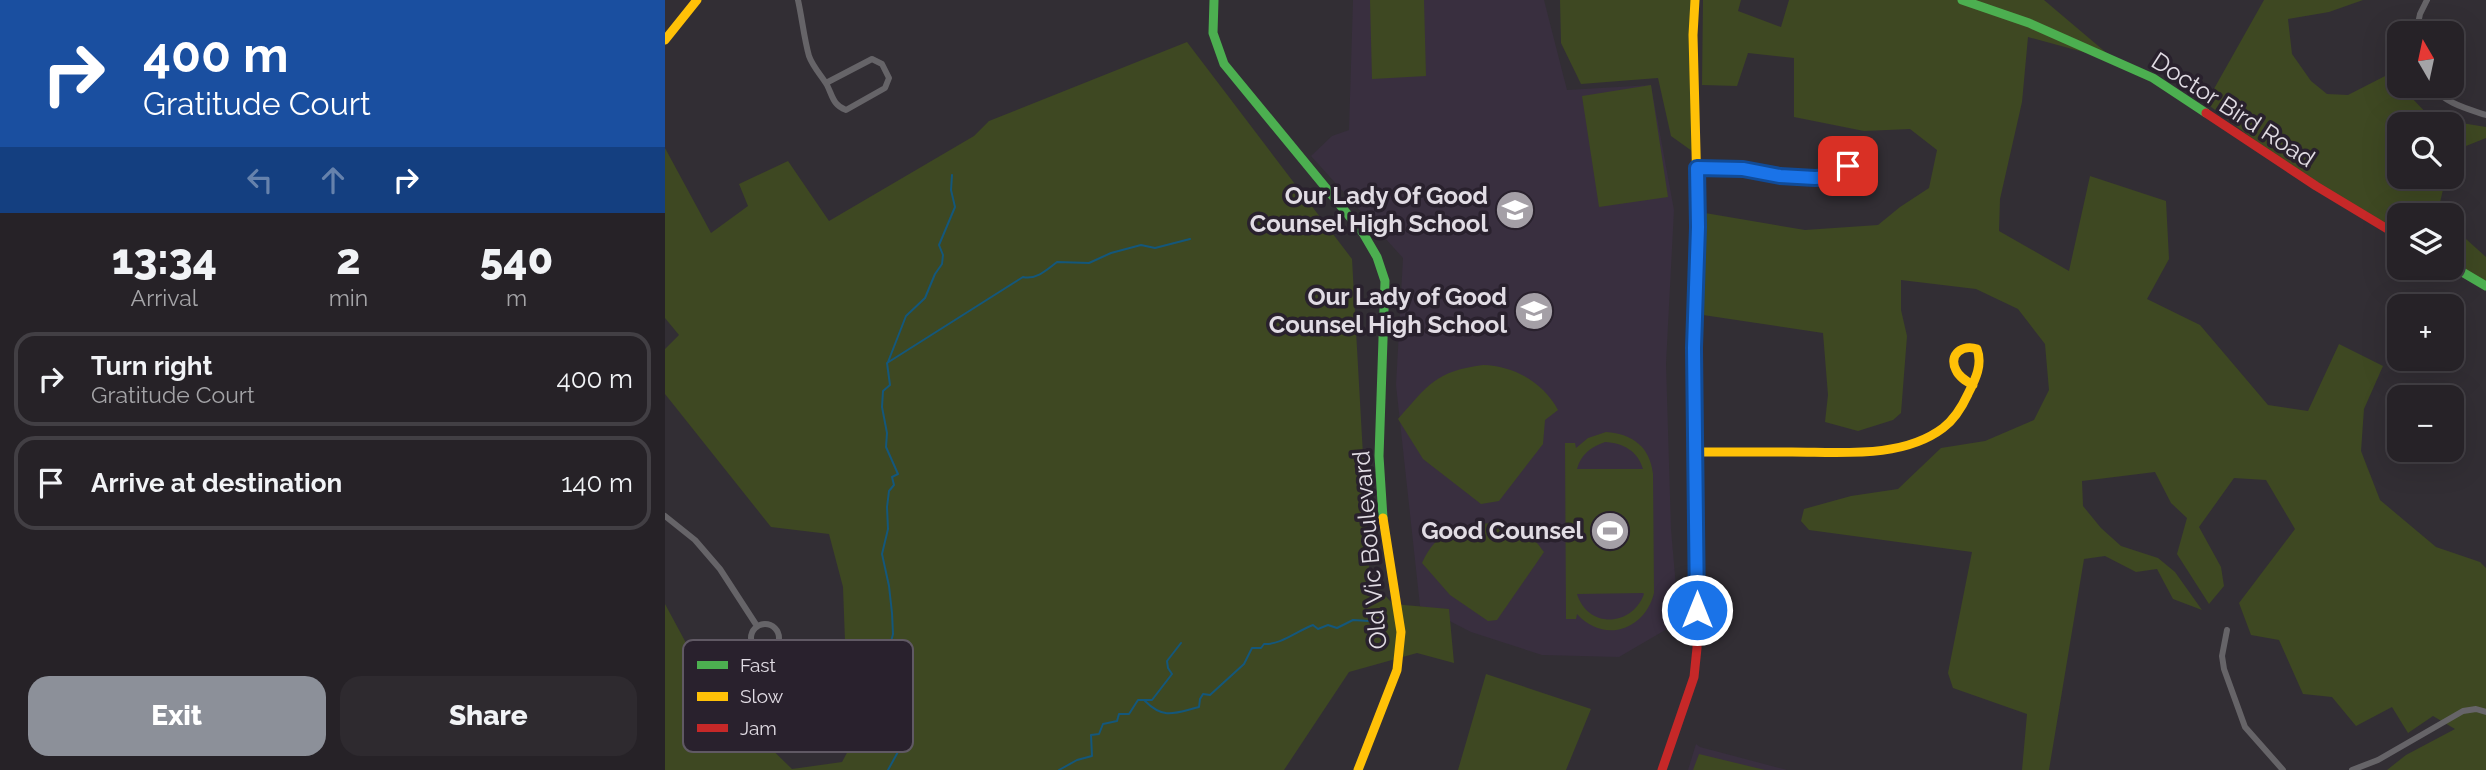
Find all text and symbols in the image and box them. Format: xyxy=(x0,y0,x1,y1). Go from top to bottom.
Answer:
north arrow xyxy=(2387,21,2464,98)
map controls xyxy=(2387,21,2464,462)
text: 400 m xyxy=(143,26,289,83)
icon: right xyxy=(28,28,119,119)
street label: Doctor Bird Road xyxy=(2146,46,2320,173)
text: Gratitude Court xyxy=(143,85,371,122)
button: search xyxy=(2387,112,2464,189)
pin xyxy=(1818,136,1878,196)
icon: arrive xyxy=(1829,147,1867,185)
icon: left xyxy=(241,161,279,199)
icon: ahead xyxy=(314,161,352,199)
icon: right xyxy=(387,161,425,199)
place label: Our Lady Of Good Counsel High School xyxy=(1250,181,1488,238)
school or university icon: Our Lady Of Good Counsel High School xyxy=(1494,189,1536,231)
button: layers xyxy=(2387,203,2464,280)
text: 13:34 xyxy=(112,235,217,284)
text: 2 xyxy=(336,235,361,284)
text: 540 xyxy=(480,235,553,284)
place label: Our Lady of Good Counsel High School xyxy=(1269,282,1507,339)
text: Arrival xyxy=(131,284,198,311)
text: min xyxy=(329,284,368,311)
text: m xyxy=(506,284,527,311)
school or university icon: Our Lady of Good Counsel High School xyxy=(1513,290,1555,332)
button: + xyxy=(2387,294,2464,371)
text: Turn right xyxy=(91,351,212,381)
icon: right xyxy=(32,360,70,398)
text: 400 m xyxy=(556,364,633,394)
text: Gratitude Court xyxy=(91,381,255,408)
button: − xyxy=(2387,385,2464,462)
street label: Old Vic Boulevard xyxy=(1346,450,1393,650)
icon: arrive xyxy=(32,464,70,502)
text: Arrive at destination xyxy=(91,468,342,498)
text: 140 m xyxy=(561,468,633,498)
sports icon: Good Counsel xyxy=(1589,510,1631,552)
place label: Good Counsel xyxy=(1421,516,1583,545)
position arrow xyxy=(1660,573,1734,647)
legend xyxy=(683,640,913,752)
text: Fast xyxy=(740,654,776,676)
button: Exit xyxy=(28,676,326,756)
button: Share xyxy=(340,676,637,756)
text: Slow xyxy=(740,685,784,707)
text: Jam xyxy=(740,717,777,739)

